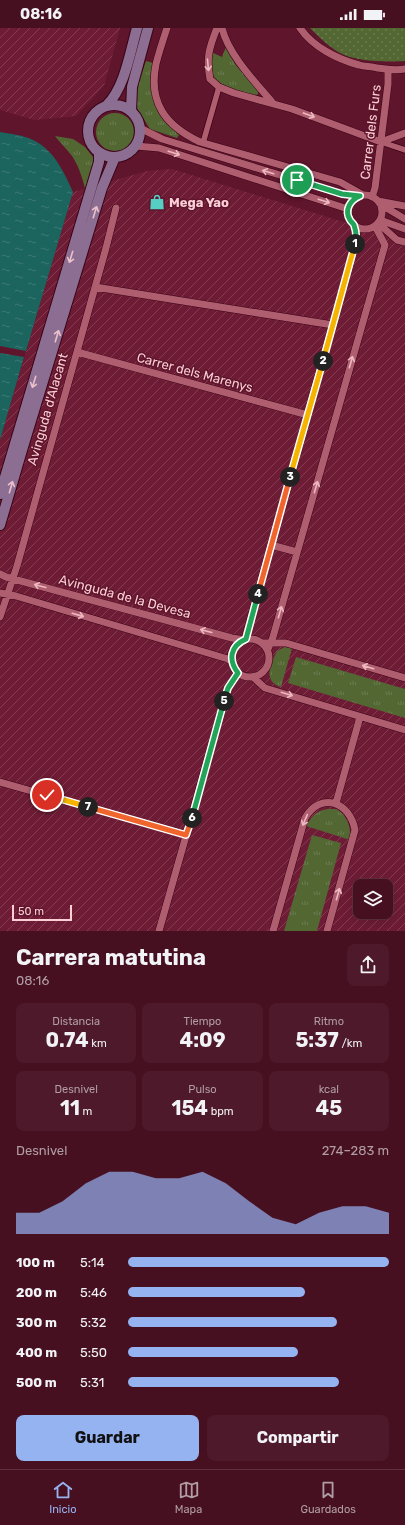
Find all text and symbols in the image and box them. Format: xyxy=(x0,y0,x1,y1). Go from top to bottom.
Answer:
text: 08:16 xyxy=(20,5,62,23)
one-way arrow xyxy=(205,58,212,71)
street label: Carrer dels Furs xyxy=(357,83,384,180)
one-way arrow xyxy=(303,112,315,120)
one-way arrow xyxy=(168,149,180,157)
pin xyxy=(280,163,314,197)
one-way arrow xyxy=(262,167,274,175)
icon: arrive xyxy=(286,169,308,191)
shop icon: Mega Yao xyxy=(148,193,166,211)
place label: Mega Yao xyxy=(169,195,229,210)
one-way arrow xyxy=(318,198,331,205)
one-way arrow xyxy=(92,206,99,219)
pin: 1 xyxy=(345,234,365,254)
text: 1 xyxy=(352,237,358,250)
one-way arrow xyxy=(67,251,74,264)
one-way arrow xyxy=(54,330,61,343)
street label: Carrer dels Marenys xyxy=(135,350,255,395)
street label: Avinguda d'Alacant xyxy=(24,351,72,467)
pin: 2 xyxy=(313,351,333,371)
text: 2 xyxy=(319,354,327,367)
one-way arrow xyxy=(348,355,355,368)
one-way arrow xyxy=(29,376,37,388)
pin: 3 xyxy=(280,467,300,487)
text: 3 xyxy=(286,470,294,483)
one-way arrow xyxy=(8,481,15,494)
one-way arrow xyxy=(313,481,320,494)
street label: Avinguda de la Devesa xyxy=(57,572,192,622)
one-way arrow xyxy=(34,582,47,589)
pin: 4 xyxy=(248,584,268,604)
text: 4 xyxy=(254,587,262,600)
one-way arrow xyxy=(277,606,284,619)
one-way arrow xyxy=(71,612,84,619)
one-way arrow xyxy=(200,627,213,634)
one-way arrow xyxy=(361,663,374,670)
pin: 5 xyxy=(214,691,234,711)
one-way arrow xyxy=(280,691,293,698)
text: 5 xyxy=(220,694,228,707)
pin xyxy=(30,778,64,812)
icon: check xyxy=(36,784,58,806)
pin: 7 xyxy=(78,797,98,817)
text: 7 xyxy=(85,800,91,813)
pin: 6 xyxy=(182,808,202,828)
text: 6 xyxy=(188,811,196,824)
one-way arrow xyxy=(301,814,308,826)
map controls xyxy=(353,879,393,919)
button: layers xyxy=(353,879,393,919)
one-way arrow xyxy=(335,887,342,900)
scale bar xyxy=(12,903,72,922)
text: 50 m xyxy=(18,905,44,918)
text: Carrera matutina xyxy=(16,944,206,971)
button: share xyxy=(347,944,389,986)
text: 08:16 xyxy=(16,973,49,988)
text: Distancia xyxy=(52,1015,100,1028)
text: Tiempo xyxy=(184,1015,221,1028)
text: Ritmo xyxy=(314,1015,344,1028)
text: 0.74 xyxy=(46,1028,89,1052)
text: 4:09 xyxy=(180,1028,225,1052)
text: 5:37 xyxy=(295,1028,339,1052)
text: km xyxy=(89,1037,107,1050)
text: /km xyxy=(339,1037,362,1050)
text: Desnivel xyxy=(54,1083,98,1096)
text: Pulso xyxy=(188,1083,217,1096)
text: kcal xyxy=(319,1083,339,1096)
text: 11 xyxy=(60,1096,80,1120)
text: 154 xyxy=(171,1096,208,1120)
text: 45 xyxy=(316,1096,342,1120)
text: m xyxy=(80,1105,92,1118)
text: bpm xyxy=(208,1105,234,1118)
text: Desnivel xyxy=(16,1143,67,1158)
text: 274–283 m xyxy=(322,1143,389,1158)
text: 100 m xyxy=(16,1255,55,1270)
text: 5:14 xyxy=(80,1255,105,1270)
text: 200 m xyxy=(16,1285,57,1300)
text: 5:46 xyxy=(80,1285,107,1300)
text: 300 m xyxy=(16,1315,57,1330)
text: 5:32 xyxy=(80,1315,107,1330)
text: 400 m xyxy=(16,1345,57,1360)
text: 5:50 xyxy=(80,1345,107,1360)
text: 500 m xyxy=(16,1375,57,1390)
text: 5:31 xyxy=(80,1375,104,1390)
button: Guardar xyxy=(16,1415,199,1461)
button: Compartir xyxy=(207,1415,389,1461)
tab: Inicio xyxy=(49,1479,77,1516)
tab: Mapa xyxy=(175,1479,202,1516)
tab: Guardados xyxy=(300,1479,356,1516)

